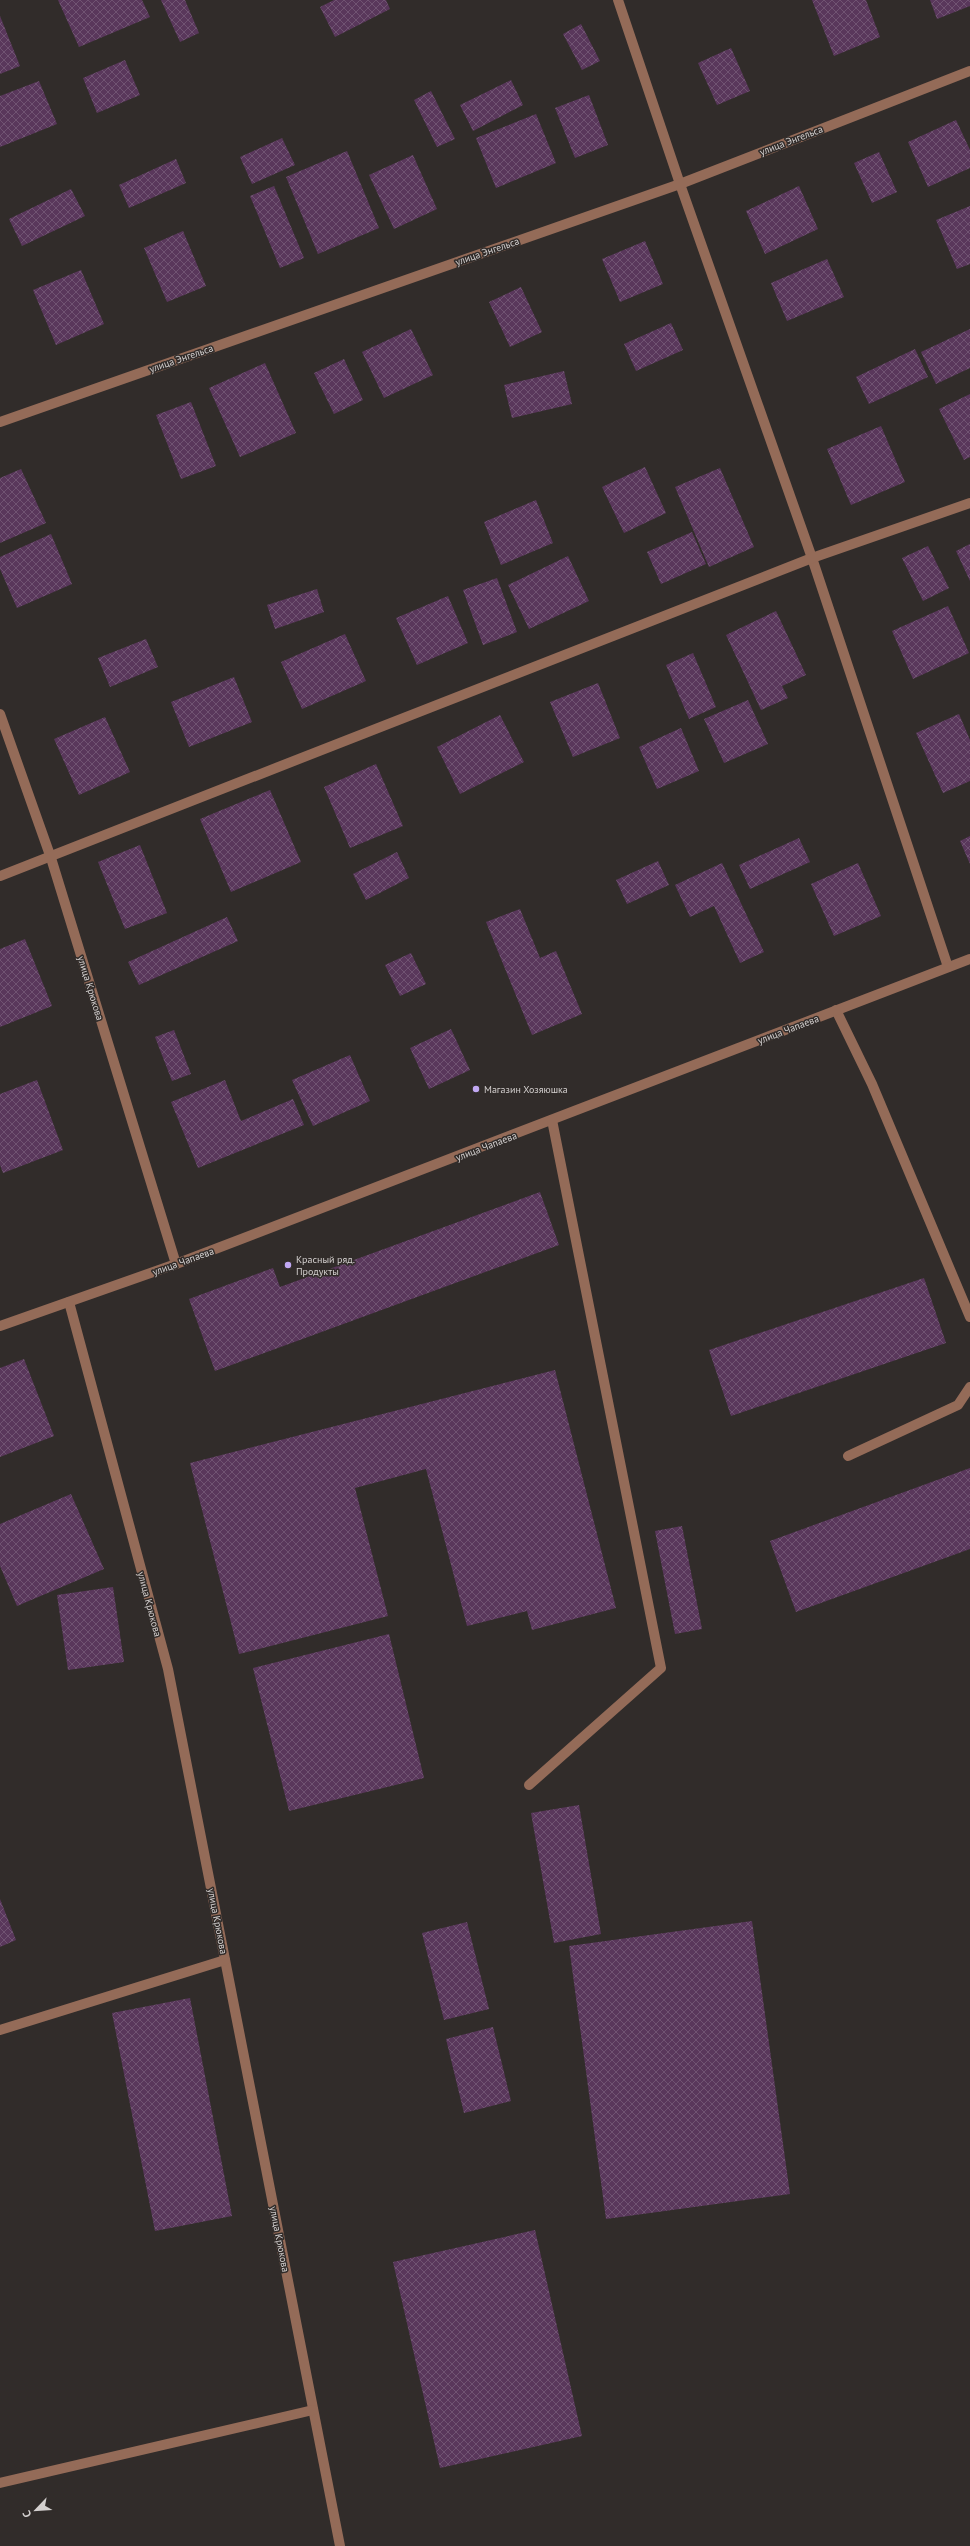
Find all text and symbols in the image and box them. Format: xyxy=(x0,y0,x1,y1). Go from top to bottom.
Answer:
street label: улица Энгельса xyxy=(758,122,825,158)
street label: улица Энгельса xyxy=(454,234,521,268)
street label: улица Энгельса xyxy=(148,341,215,375)
street label: улица Крюкова xyxy=(75,954,107,1022)
street label: улица Чапаева xyxy=(756,1012,821,1047)
place label: Магазин Хозяюшка xyxy=(484,1083,568,1096)
marker: Магазин Хозяюшка xyxy=(471,1084,481,1094)
street label: улица Чапаева xyxy=(454,1129,519,1164)
street label: улица Чапаева xyxy=(151,1244,216,1279)
place label: Красный ряд. Продукты xyxy=(296,1253,355,1278)
marker: Красный ряд. Продукты xyxy=(283,1260,293,1270)
street label: улица Крюкова xyxy=(135,1570,164,1638)
street label: улица Крюкова xyxy=(205,1887,230,1955)
street label: улица Крюкова xyxy=(267,2205,292,2273)
north arrow xyxy=(16,2490,56,2530)
text: С xyxy=(19,2508,35,2520)

